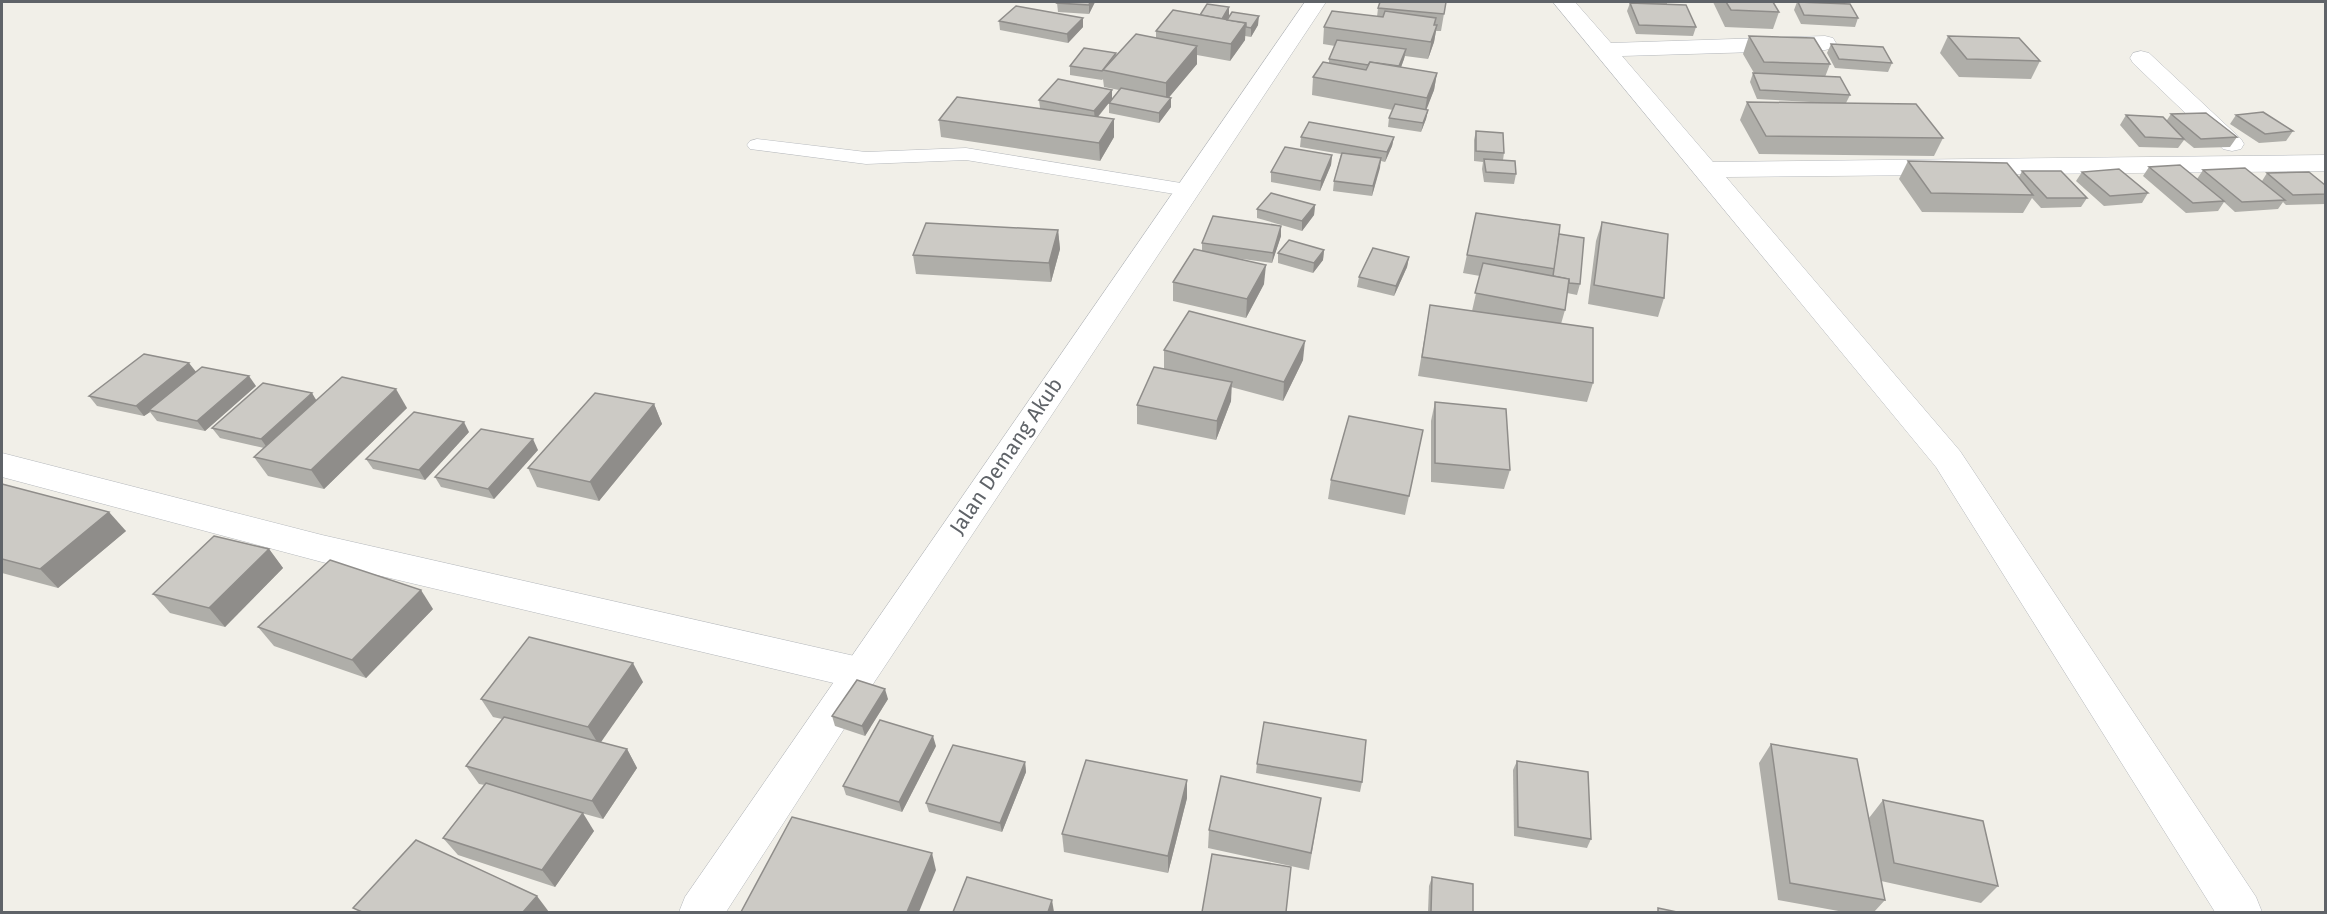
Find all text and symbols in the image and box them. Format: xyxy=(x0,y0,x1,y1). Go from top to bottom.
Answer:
street label: Jalan Demang Akub xyxy=(944,373,1068,539)

